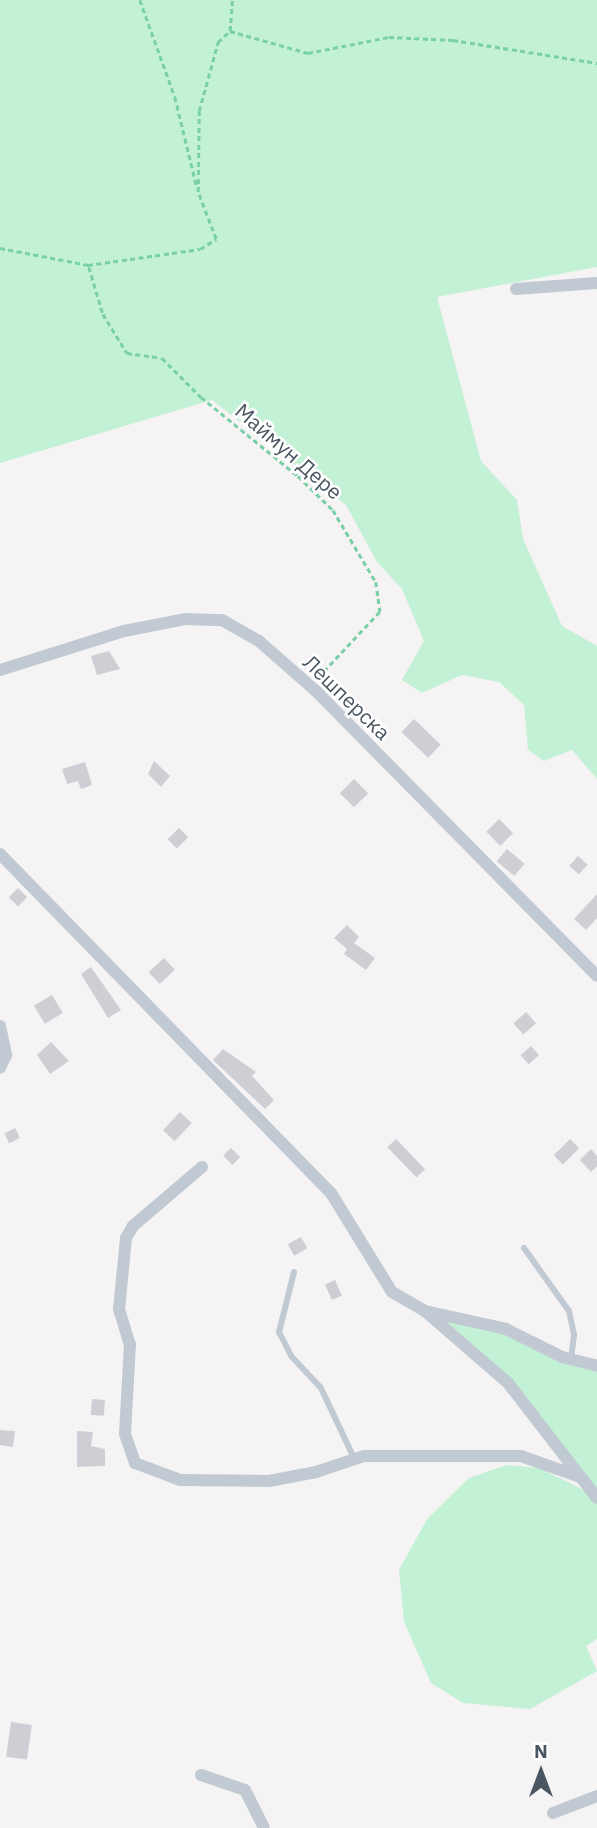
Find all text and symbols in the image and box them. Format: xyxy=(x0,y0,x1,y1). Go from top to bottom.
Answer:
street label: Маймун Дере xyxy=(230,398,348,504)
street label: Лешперска xyxy=(298,649,396,745)
north arrow xyxy=(506,1737,576,1807)
text: N xyxy=(534,1739,548,1763)

